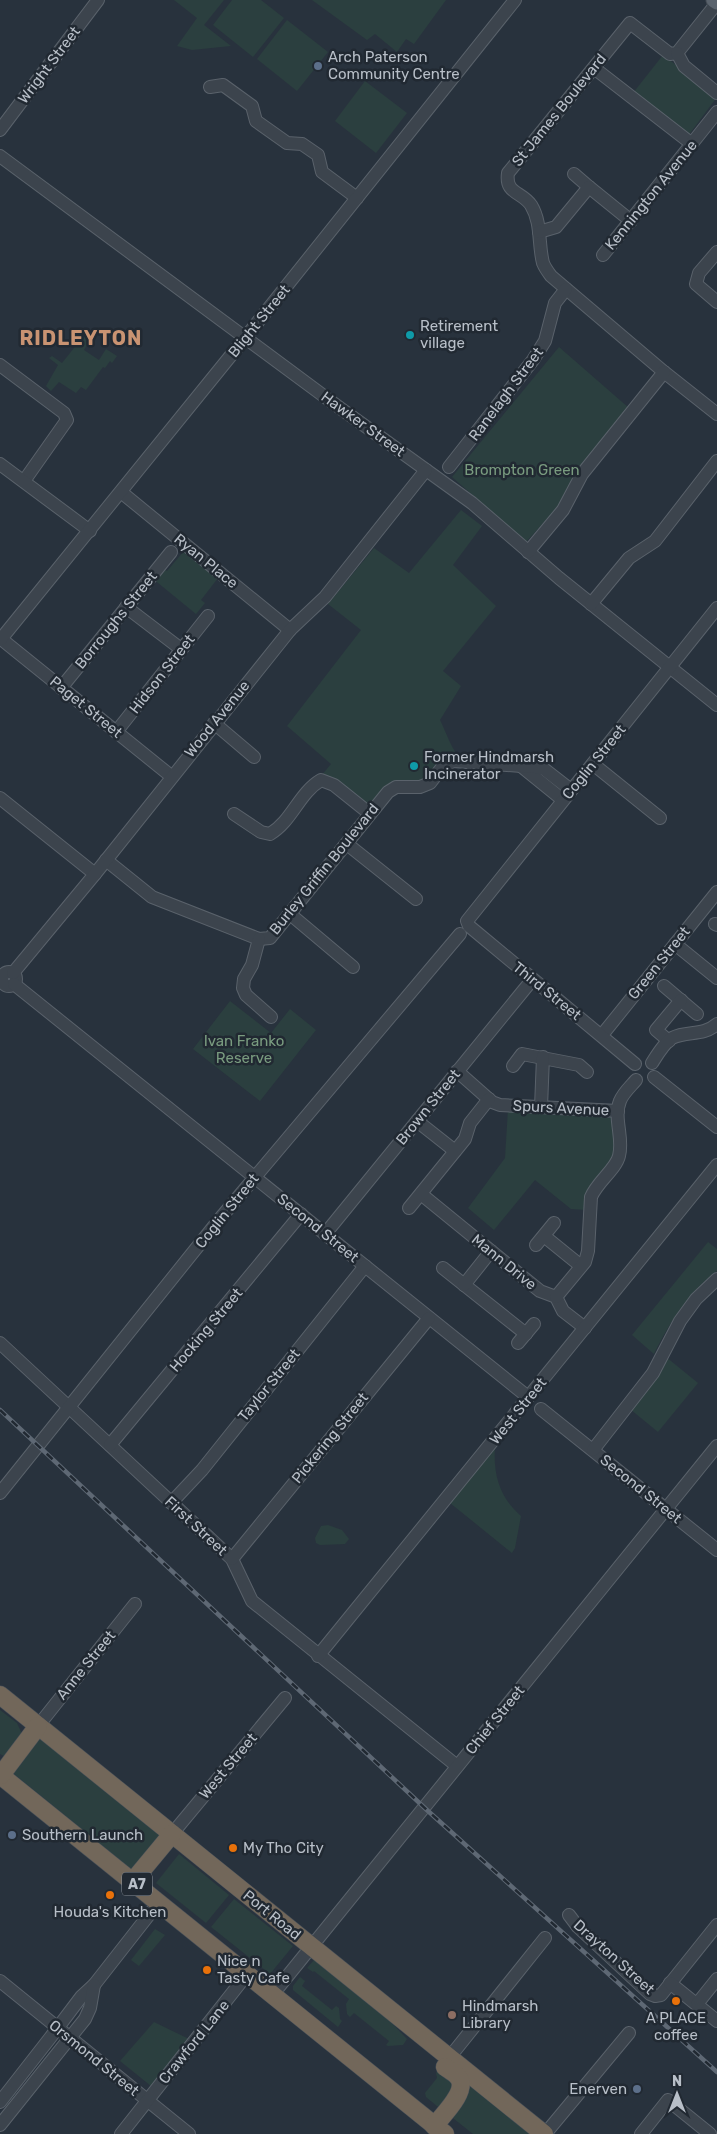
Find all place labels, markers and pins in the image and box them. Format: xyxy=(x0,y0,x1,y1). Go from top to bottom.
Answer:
place label: Arch Paterson Community Centre xyxy=(328,48,460,83)
marker: Arch Paterson Community Centre xyxy=(312,60,324,72)
place label: Retirement village xyxy=(420,317,498,352)
marker: Retirement village xyxy=(404,329,416,341)
place label: Former Hindmarsh Incinerator xyxy=(424,748,554,783)
marker: Former Hindmarsh Incinerator xyxy=(408,760,420,772)
place label: Southern Launch xyxy=(22,1826,143,1844)
marker: Southern Launch xyxy=(6,1829,18,1841)
place label: My Tho City xyxy=(243,1839,324,1857)
marker: My Tho City xyxy=(227,1842,239,1854)
marker: Houda's Kitchen xyxy=(104,1889,116,1901)
place label: Houda's Kitchen xyxy=(54,1903,166,1921)
place label: Nice n Tasty Cafe xyxy=(217,1952,290,1987)
marker: Nice n Tasty Cafe xyxy=(201,1964,213,1976)
marker: A PLACE coffee xyxy=(670,1995,682,2007)
place label: Hindmarsh Library xyxy=(462,1997,538,2032)
marker: Hindmarsh Library xyxy=(446,2009,458,2021)
place label: A PLACE coffee xyxy=(646,2009,706,2044)
place label: Enerven xyxy=(569,2080,627,2098)
marker: Enerven xyxy=(631,2083,643,2095)

